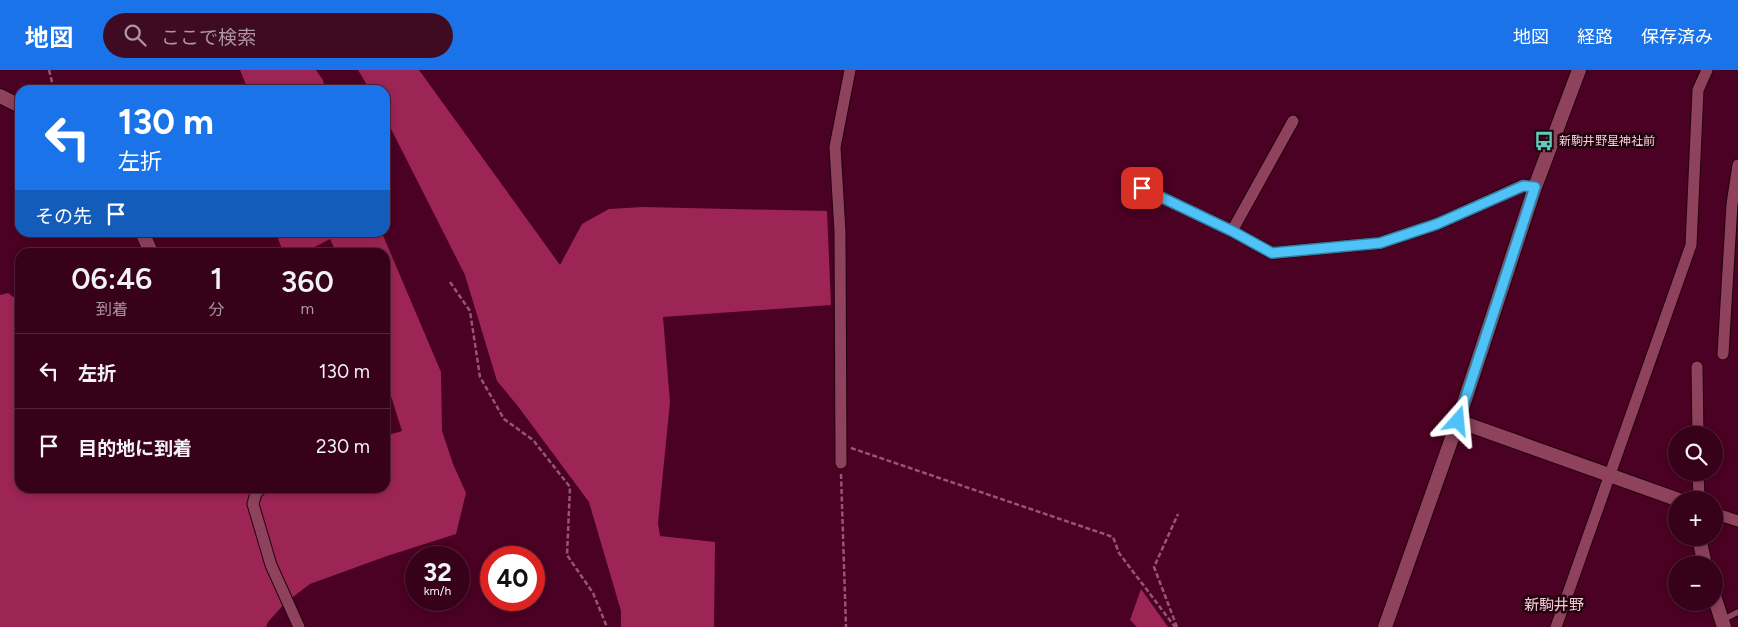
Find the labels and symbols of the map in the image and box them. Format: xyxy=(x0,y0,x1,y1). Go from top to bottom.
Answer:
bus stop icon: 新駒井野星神社前 xyxy=(1533,130,1555,152)
place label: 新駒井野星神社前 xyxy=(1559,134,1655,148)
pin xyxy=(1121,167,1163,209)
position arrow xyxy=(1431,394,1483,446)
speed limit sign: 40 xyxy=(480,546,545,611)
district label: 新駒井野 xyxy=(1524,596,1584,614)

